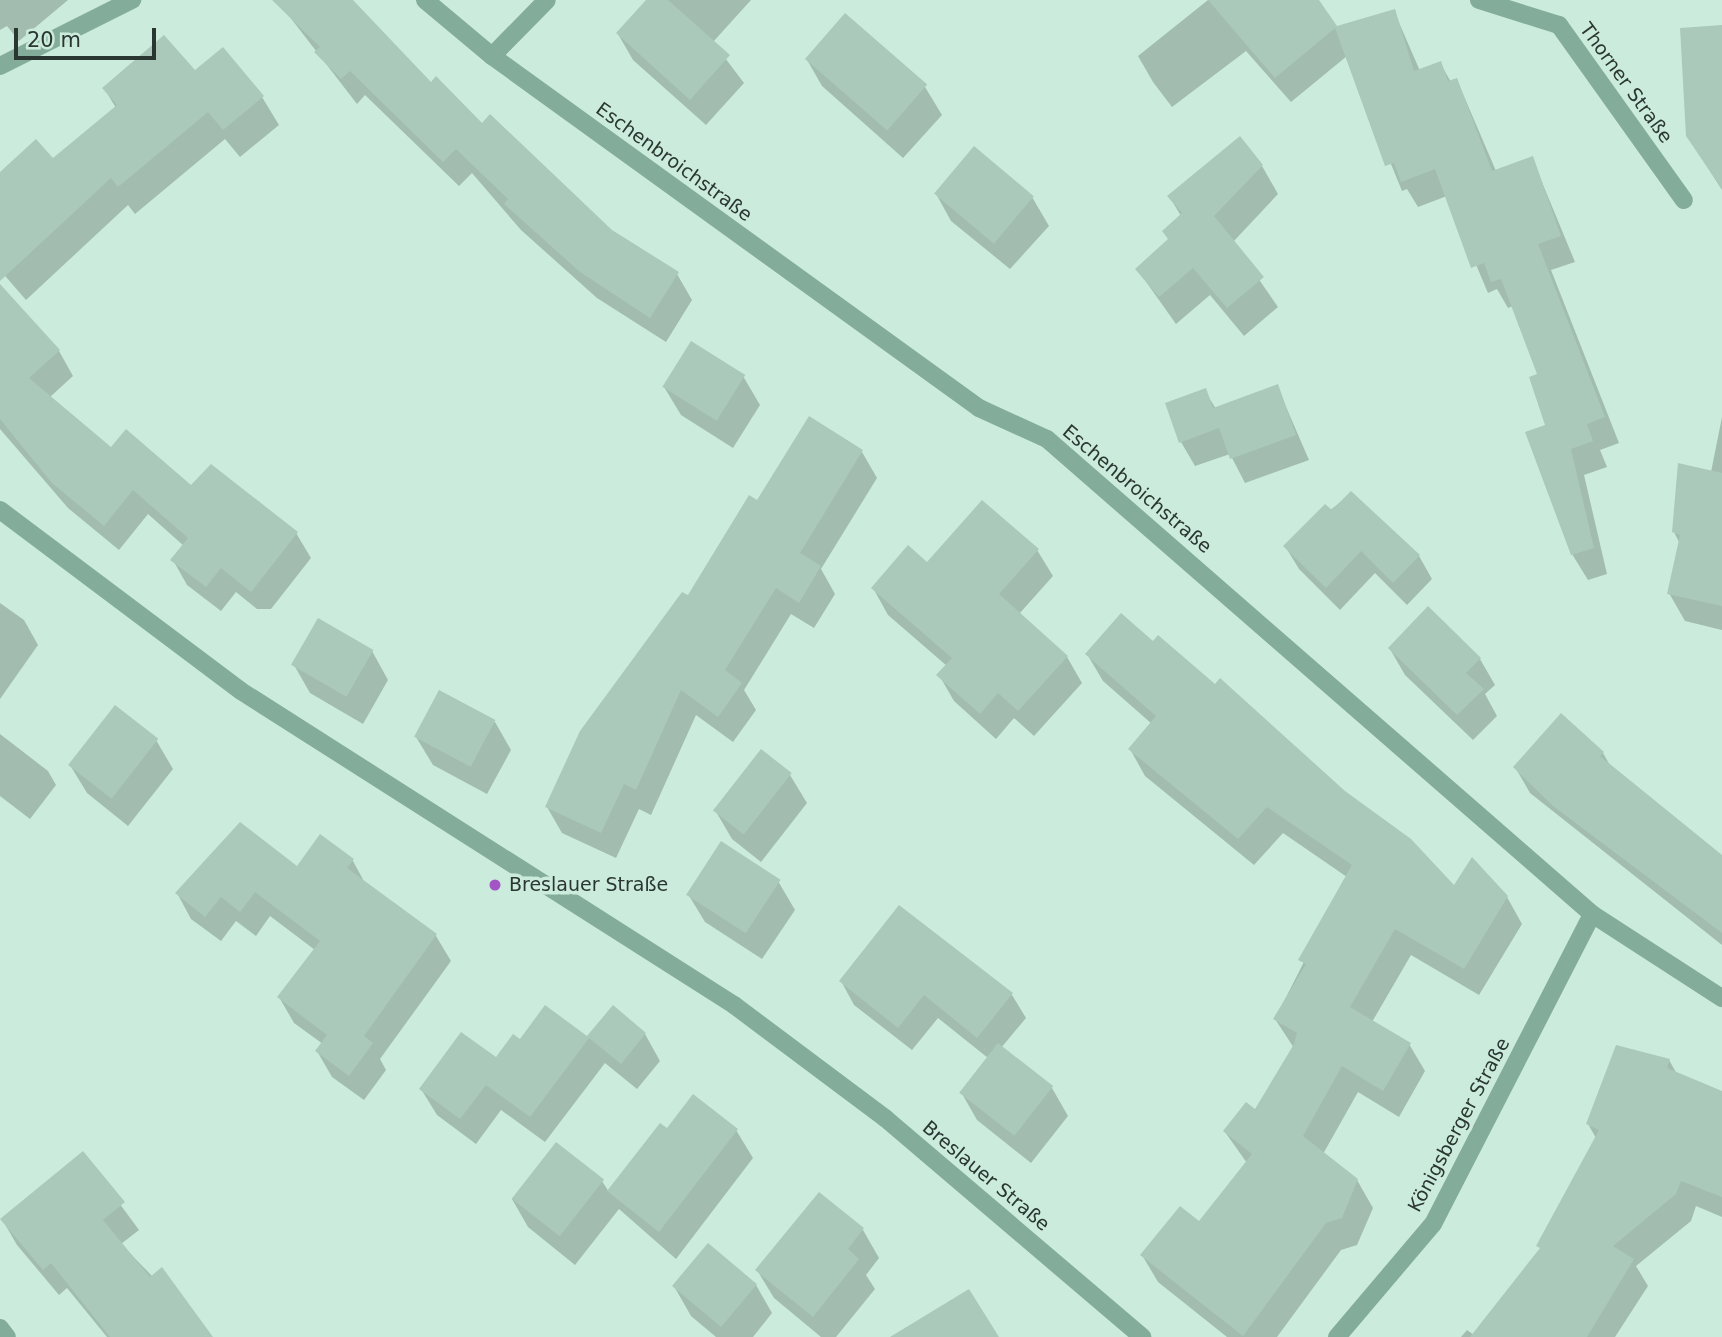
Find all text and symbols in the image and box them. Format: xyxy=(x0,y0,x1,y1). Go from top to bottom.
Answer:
scale bar xyxy=(18,14,159,58)
street label: Thorner Straße xyxy=(1575,18,1677,148)
text: 20 m xyxy=(27,28,81,52)
street label: Eschenbroichstraße xyxy=(591,98,757,226)
street label: Eschenbroichstraße xyxy=(1058,420,1216,558)
place label: Breslauer Straße xyxy=(509,874,668,896)
marker: Breslauer Straße xyxy=(487,877,503,893)
street label: Königsberger Straße xyxy=(1403,1034,1515,1216)
street label: Breslauer Straße xyxy=(918,1116,1054,1236)

